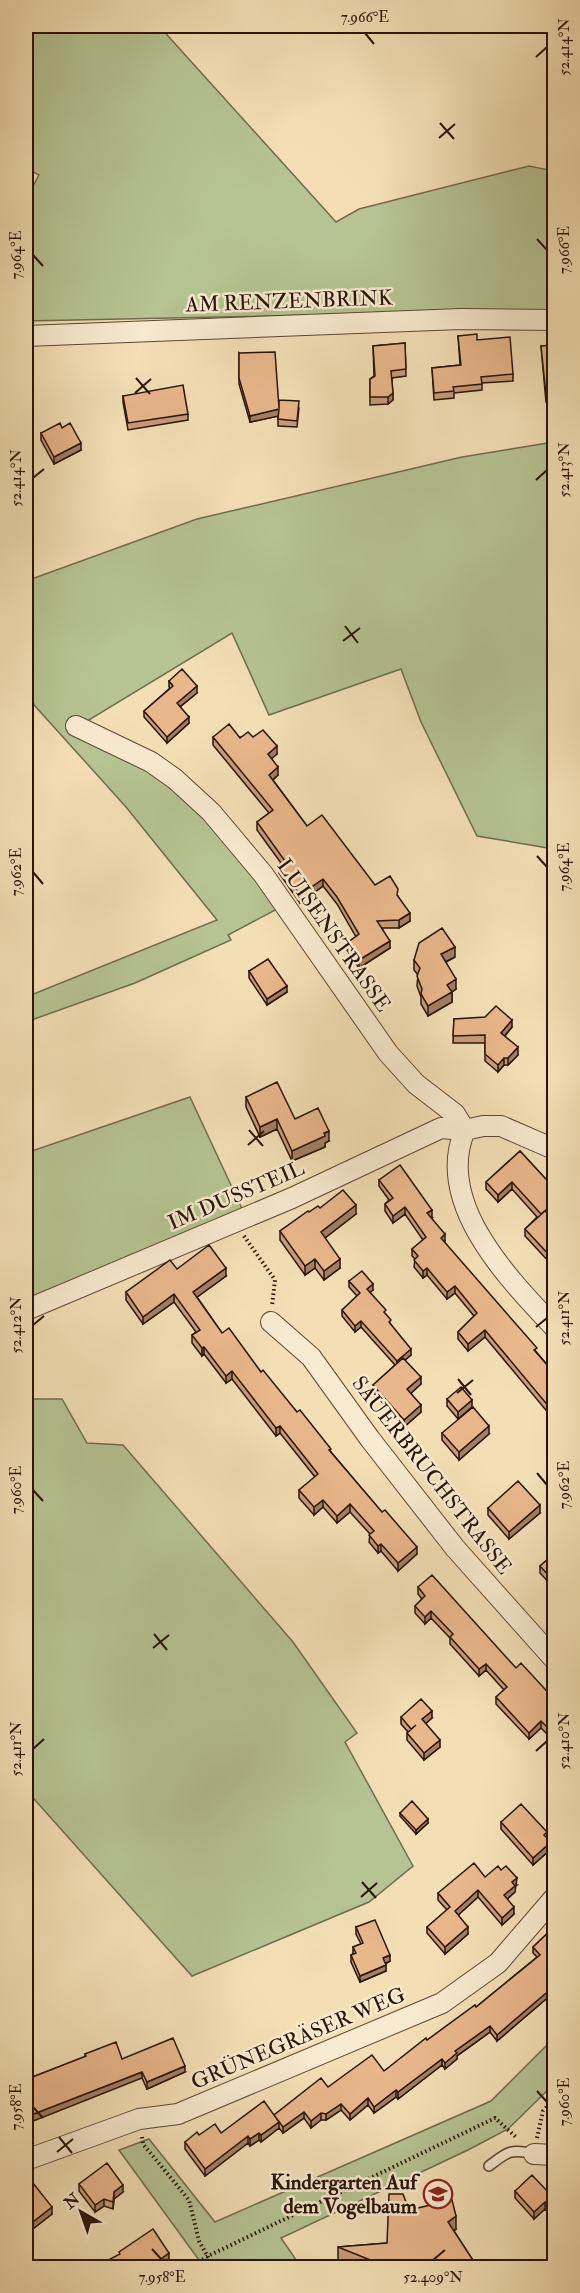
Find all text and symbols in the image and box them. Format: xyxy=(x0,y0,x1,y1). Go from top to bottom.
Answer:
text: 7.966°E xyxy=(341,8,389,27)
text: 52.414°N xyxy=(555,18,574,76)
text: 7.966°E xyxy=(555,226,574,274)
text: 7.964°E xyxy=(7,230,26,279)
street label: AM RENZENBRINK xyxy=(184,284,393,319)
text: 52.413°N xyxy=(555,442,574,498)
text: 52.414°N xyxy=(7,449,26,507)
text: 7.964°E xyxy=(555,842,574,891)
text: 7.962°E xyxy=(7,848,26,896)
street label: LUISENSTRASSE xyxy=(271,853,396,1017)
street label: IM DUSSTEIL xyxy=(164,1155,308,1236)
text: 52.411°N xyxy=(555,1290,574,1345)
text: 52.412°N xyxy=(7,1296,26,1354)
street label: SAUERBRUCHSTRASSE xyxy=(346,1371,518,1580)
text: 7.962°E xyxy=(555,1461,574,1509)
text: 7.960°E xyxy=(7,1466,26,1514)
text: 52.410°N xyxy=(555,1712,574,1770)
text: 52.411°N xyxy=(7,1721,26,1776)
street label: GRÜNEGRÄSER WEG xyxy=(187,1981,409,2096)
text: 7.960°E xyxy=(555,2078,574,2126)
text: 7.958°E xyxy=(7,2083,26,2130)
place label: Kindergarten Auf dem Vogelbaum xyxy=(271,2169,420,2220)
school or university icon: Kindergarten Auf dem Vogelbaum xyxy=(422,2178,454,2210)
north arrow xyxy=(51,2182,111,2242)
text: N xyxy=(59,2189,84,2214)
text: 7.958°E xyxy=(139,2268,186,2287)
text: 52.409°N xyxy=(403,2268,463,2287)

